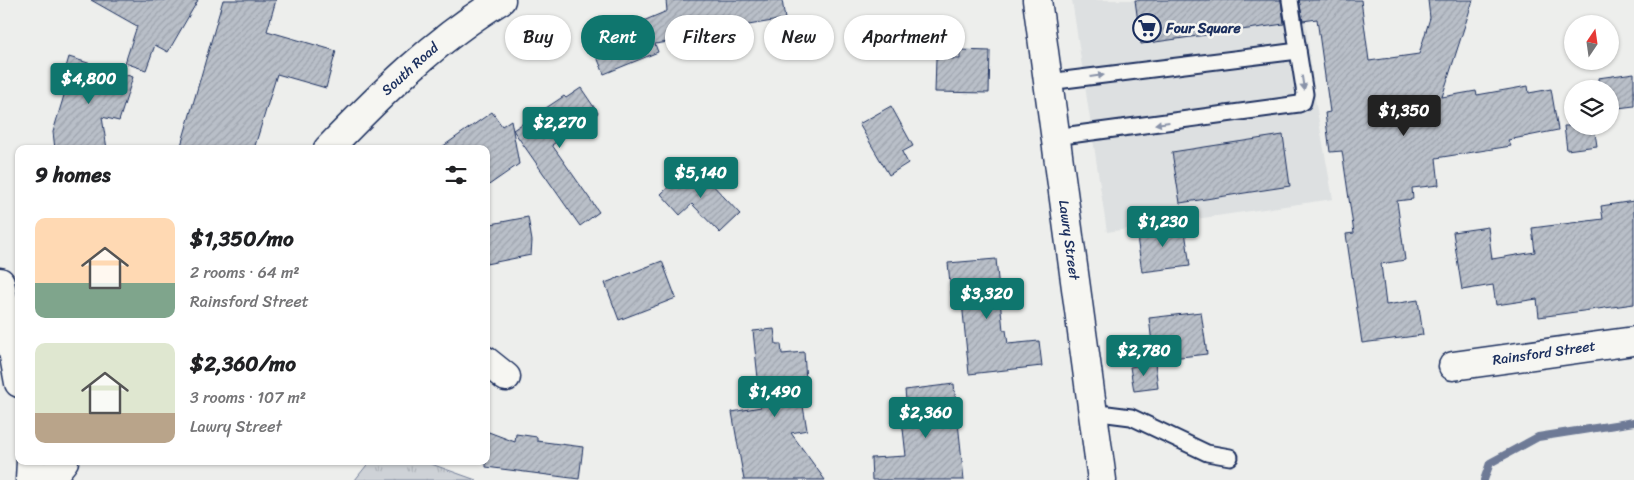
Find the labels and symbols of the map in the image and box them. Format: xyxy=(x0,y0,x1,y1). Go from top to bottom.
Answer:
supermarket icon: Four Square xyxy=(1132,13,1162,43)
north arrow xyxy=(1564,15,1619,70)
place label: Four Square xyxy=(1165,16,1242,41)
street label: South Road xyxy=(375,35,446,102)
pin: $4,800 xyxy=(48,62,130,105)
one-way arrow xyxy=(1089,72,1105,80)
one-way arrow xyxy=(1299,75,1307,91)
pin: $1,350 xyxy=(1363,94,1445,137)
pin: $2,270 xyxy=(519,106,601,149)
one-way arrow xyxy=(1153,119,1169,127)
pin: $5,140 xyxy=(660,156,742,199)
street label: Lawry Street xyxy=(1051,198,1087,283)
pin: $1,230 xyxy=(1122,206,1204,248)
pin: $3,320 xyxy=(946,278,1028,320)
street label: Rainsford Street xyxy=(1491,333,1597,373)
pin: $2,780 xyxy=(1103,334,1185,377)
pin: $1,490 xyxy=(734,376,816,418)
pin: $2,360 xyxy=(885,396,967,439)

